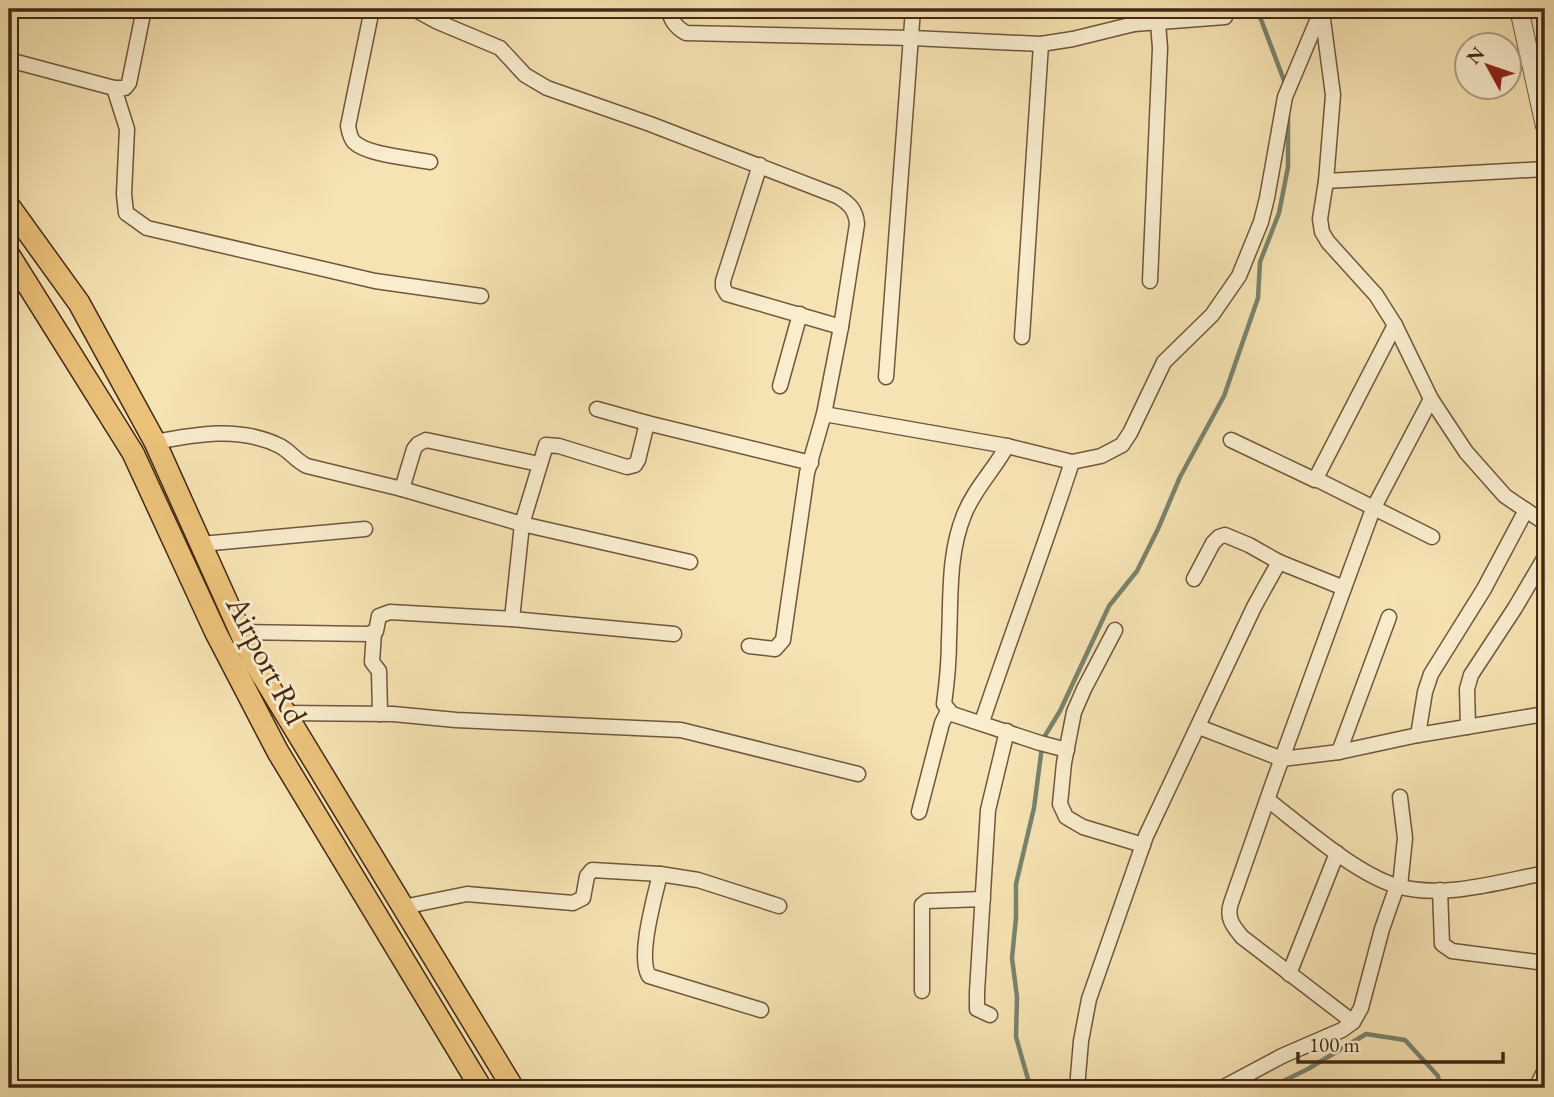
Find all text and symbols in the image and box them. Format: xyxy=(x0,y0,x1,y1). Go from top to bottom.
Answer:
north arrow xyxy=(1452,32,1522,102)
text: N xyxy=(1461,41,1490,69)
street label: Airport Rd xyxy=(216,588,318,732)
scale bar xyxy=(1298,1020,1503,1064)
text: 100 m xyxy=(1309,1031,1360,1058)

